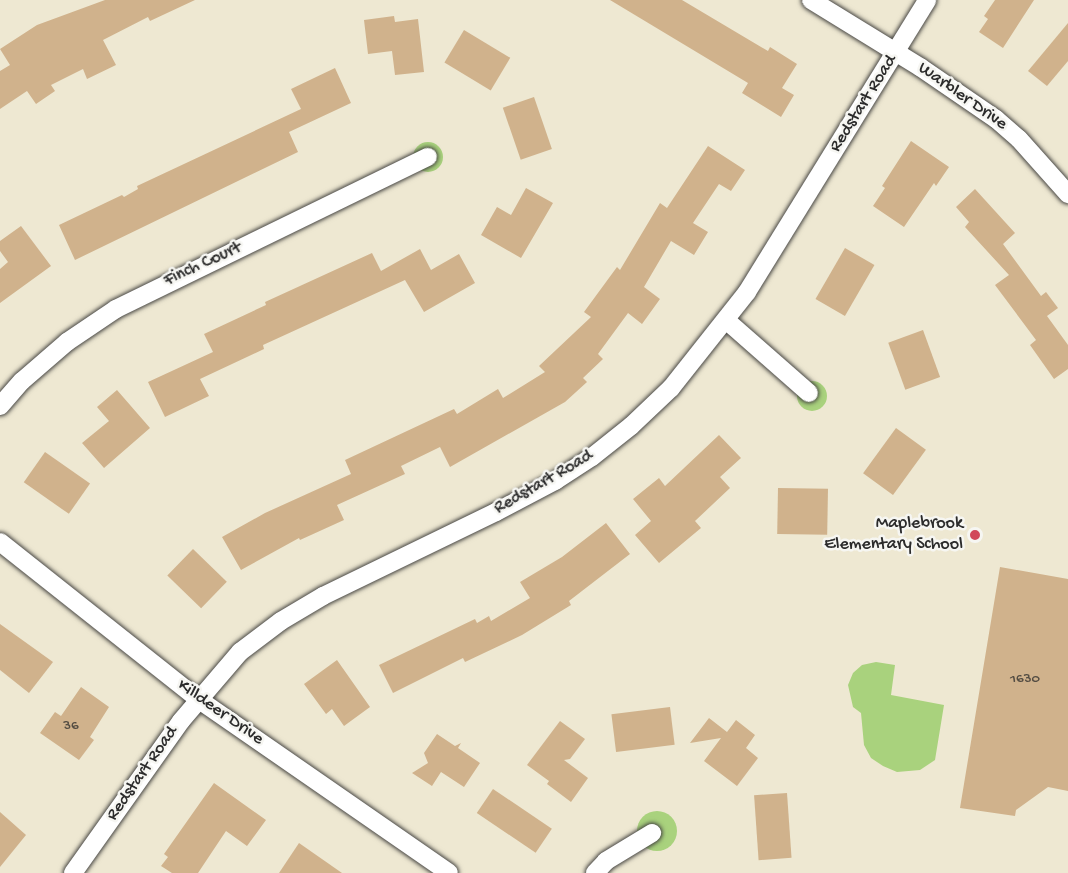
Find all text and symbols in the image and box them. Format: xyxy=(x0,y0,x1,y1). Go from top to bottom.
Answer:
street label: Redstart Road xyxy=(826,51,902,157)
street label: Warbler Drive xyxy=(913,58,1011,136)
street label: Finch Court xyxy=(161,238,245,292)
street label: Redstart Road xyxy=(491,446,597,520)
place label: Maplebrook Elementary School xyxy=(824,514,963,556)
marker: Maplebrook Elementary School xyxy=(968,528,982,542)
house number: 1630 xyxy=(1010,671,1040,689)
street label: Killdeer Drive xyxy=(173,675,267,751)
house number: 36 xyxy=(63,718,79,736)
street label: Redstart Road xyxy=(102,723,184,825)

